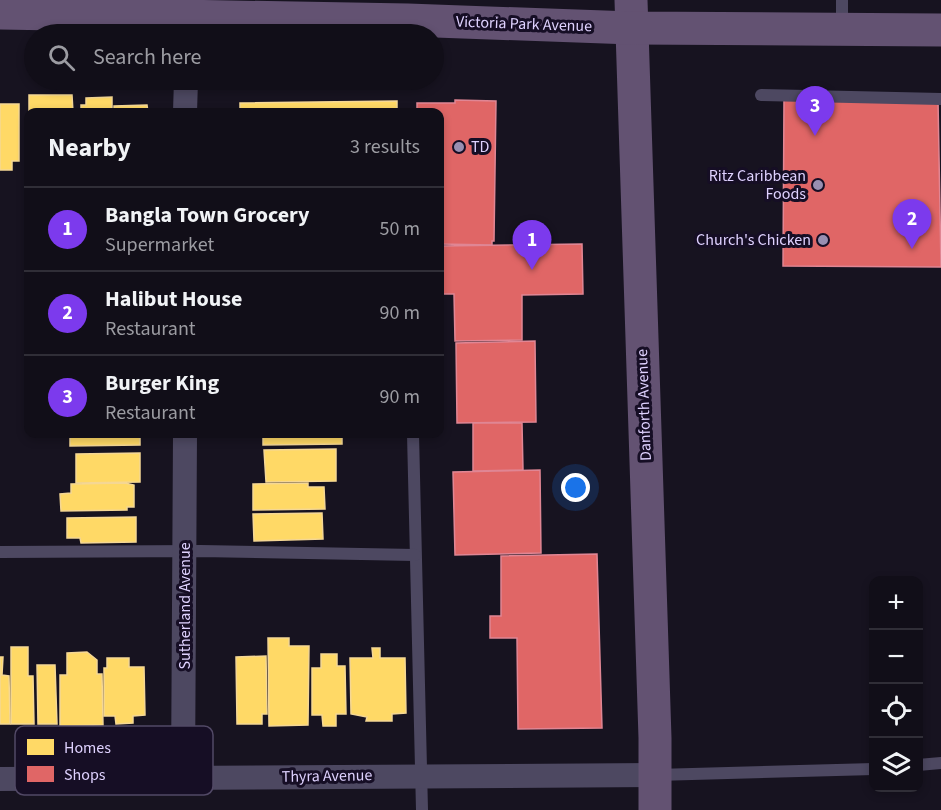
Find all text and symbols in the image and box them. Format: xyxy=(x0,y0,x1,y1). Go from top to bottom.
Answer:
street label: Victoria Park Avenue xyxy=(455,11,593,37)
search box xyxy=(24,24,444,90)
icon: search xyxy=(45,41,78,74)
text: Search here xyxy=(93,41,201,73)
pin: 3 xyxy=(796,86,834,136)
text: Nearby xyxy=(48,129,131,166)
text: 3 results xyxy=(350,133,420,161)
place label: TD xyxy=(471,136,490,158)
marker: TD xyxy=(452,140,466,154)
place label: Ritz Caribbean Foods xyxy=(709,165,806,205)
marker: Ritz Caribbean Foods xyxy=(811,178,825,192)
text: Bangla Town Grocery xyxy=(105,199,309,231)
pin: 2 xyxy=(892,200,932,249)
text: 1 xyxy=(62,215,73,243)
text: 50 m xyxy=(380,215,420,243)
pin: 1 xyxy=(512,220,552,270)
place label: Church's Chicken xyxy=(696,229,811,251)
text: Supermarket xyxy=(105,231,214,259)
marker: Church's Chicken xyxy=(816,233,830,247)
text: Halibut House xyxy=(105,283,242,315)
text: 2 xyxy=(62,299,73,327)
text: 90 m xyxy=(380,299,420,327)
text: Restaurant xyxy=(105,315,196,343)
street label: Danforth Avenue xyxy=(631,349,657,461)
text: Burger King xyxy=(105,367,219,399)
text: 3 xyxy=(62,383,73,411)
text: 90 m xyxy=(380,383,420,411)
text: Restaurant xyxy=(105,399,196,427)
your location xyxy=(561,473,590,502)
street label: Sutherland Avenue xyxy=(174,542,196,670)
map controls xyxy=(869,576,923,792)
button: + xyxy=(869,576,923,630)
button: − xyxy=(869,630,923,684)
button: locate xyxy=(869,684,923,738)
legend xyxy=(15,726,213,795)
text: Homes xyxy=(64,737,111,759)
button: layers xyxy=(869,738,923,792)
text: Shops xyxy=(64,764,106,786)
street label: Thyra Avenue xyxy=(282,764,372,788)

